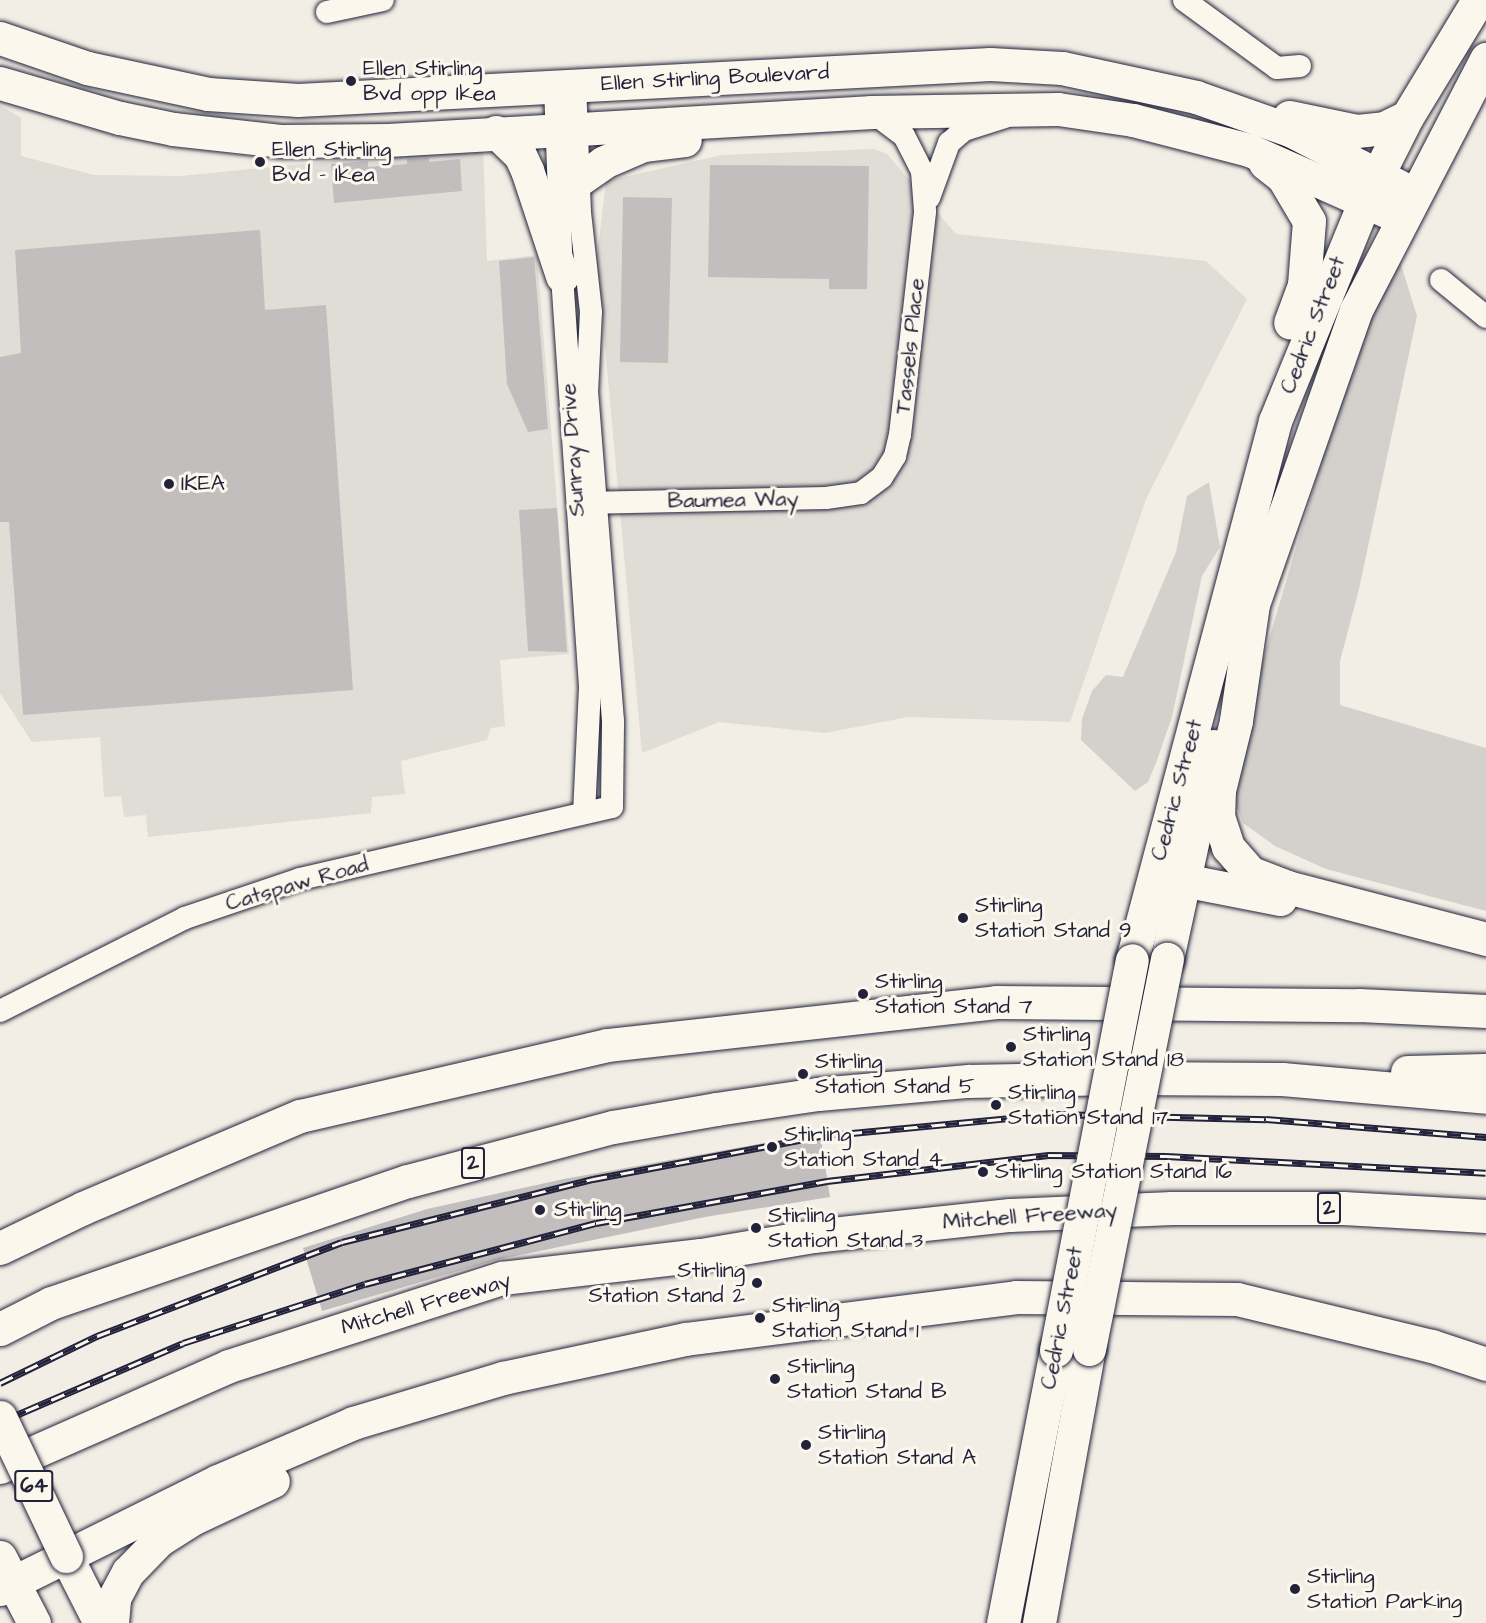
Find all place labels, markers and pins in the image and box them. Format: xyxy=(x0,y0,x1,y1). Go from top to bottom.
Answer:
place label: Ellen Stirling Bvd opp Ikea xyxy=(363,55,496,106)
marker: Ellen Stirling Bvd opp Ikea xyxy=(344,74,358,88)
place label: Ellen Stirling Bvd - Ikea xyxy=(272,136,391,188)
marker: Ellen Stirling Bvd - Ikea xyxy=(253,155,267,169)
place label: IKEA xyxy=(181,471,225,497)
marker: IKEA xyxy=(162,477,176,491)
place label: Stirling Station Stand 9 xyxy=(975,892,1131,944)
marker: Stirling Station Stand 9 xyxy=(956,911,970,925)
place label: Stirling Station Stand 7 xyxy=(875,968,1032,1020)
marker: Stirling Station Stand 7 xyxy=(856,987,870,1001)
place label: Stirling Station Stand 18 xyxy=(1023,1021,1184,1072)
marker: Stirling Station Stand 18 xyxy=(1004,1040,1018,1054)
place label: Stirling Station Stand 5 xyxy=(815,1048,975,1100)
marker: Stirling Station Stand 5 xyxy=(796,1067,810,1081)
place label: Stirling Station Stand 17 xyxy=(1008,1079,1168,1130)
marker: Stirling Station Stand 17 xyxy=(989,1098,1003,1112)
place label: Stirling Station Stand 4 xyxy=(784,1121,943,1172)
marker: Stirling Station Stand 4 xyxy=(765,1140,779,1154)
place label: Stirling Station Stand 16 xyxy=(995,1159,1232,1185)
marker: Stirling Station Stand 16 xyxy=(976,1165,990,1179)
place label: Stirling xyxy=(554,1197,622,1223)
marker: Stirling xyxy=(531,1201,549,1219)
place label: Stirling Station Stand 3 xyxy=(768,1202,923,1254)
marker: Stirling Station Stand 3 xyxy=(749,1221,763,1235)
place label: Stirling Station Stand 2 xyxy=(588,1257,745,1308)
marker: Stirling Station Stand 2 xyxy=(750,1276,764,1290)
place label: Stirling Station Stand 1 xyxy=(772,1292,919,1344)
marker: Stirling Station Stand 1 xyxy=(753,1311,767,1325)
place label: Stirling Station Stand B xyxy=(787,1353,947,1404)
marker: Stirling Station Stand B xyxy=(768,1372,782,1386)
place label: Stirling Station Stand A xyxy=(818,1419,976,1470)
marker: Stirling Station Stand A xyxy=(799,1438,813,1452)
place label: Stirling Station Parking xyxy=(1307,1563,1462,1615)
marker: Stirling Station Parking xyxy=(1288,1582,1302,1596)

